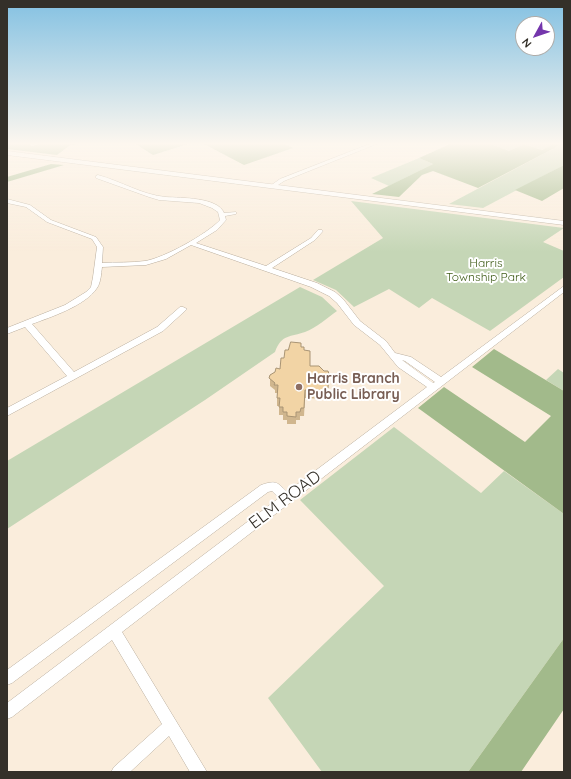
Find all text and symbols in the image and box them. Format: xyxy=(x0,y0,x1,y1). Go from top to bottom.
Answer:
north arrow xyxy=(515,16,555,56)
text: N xyxy=(519,35,535,51)
park label: Harris Township Park xyxy=(446,256,526,284)
place label: Harris Branch Public Library xyxy=(307,371,400,404)
marker: Harris Branch Public Library xyxy=(294,382,304,392)
street label: ELM ROAD xyxy=(245,466,325,534)

